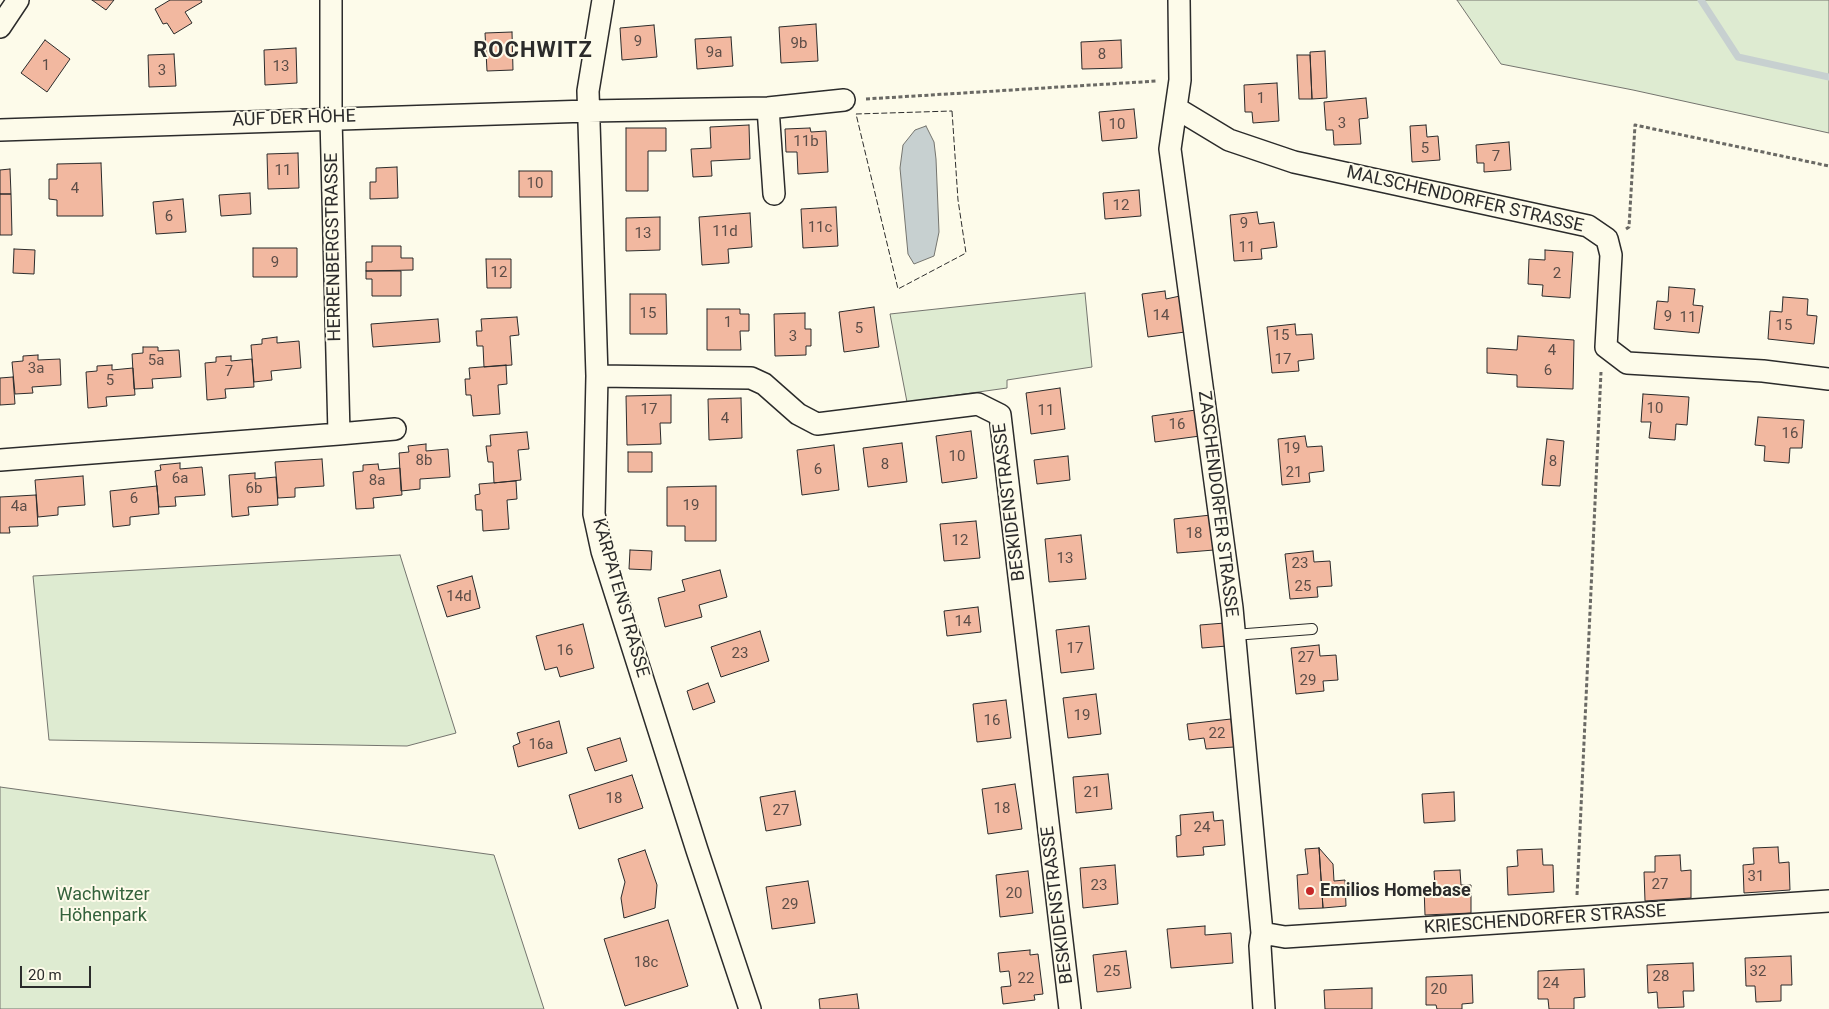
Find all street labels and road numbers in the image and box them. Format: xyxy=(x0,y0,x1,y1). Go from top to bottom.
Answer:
street label: AUF DER HÖHE xyxy=(232,106,356,132)
street label: HERRENBERGSTRASSE xyxy=(322,152,346,342)
street label: MALSCHENDORFER STRASSE xyxy=(1344,162,1586,238)
street label: ZASCHENDORFER STRASSE xyxy=(1192,390,1242,618)
street label: BESKIDENSTRASSE xyxy=(990,422,1030,582)
street label: KARPATENSTRASSE xyxy=(587,516,653,680)
street label: BESKIDENSTRASSE xyxy=(1038,825,1078,985)
street label: KRIESCHENDORFER STRASSE xyxy=(1423,901,1667,939)

